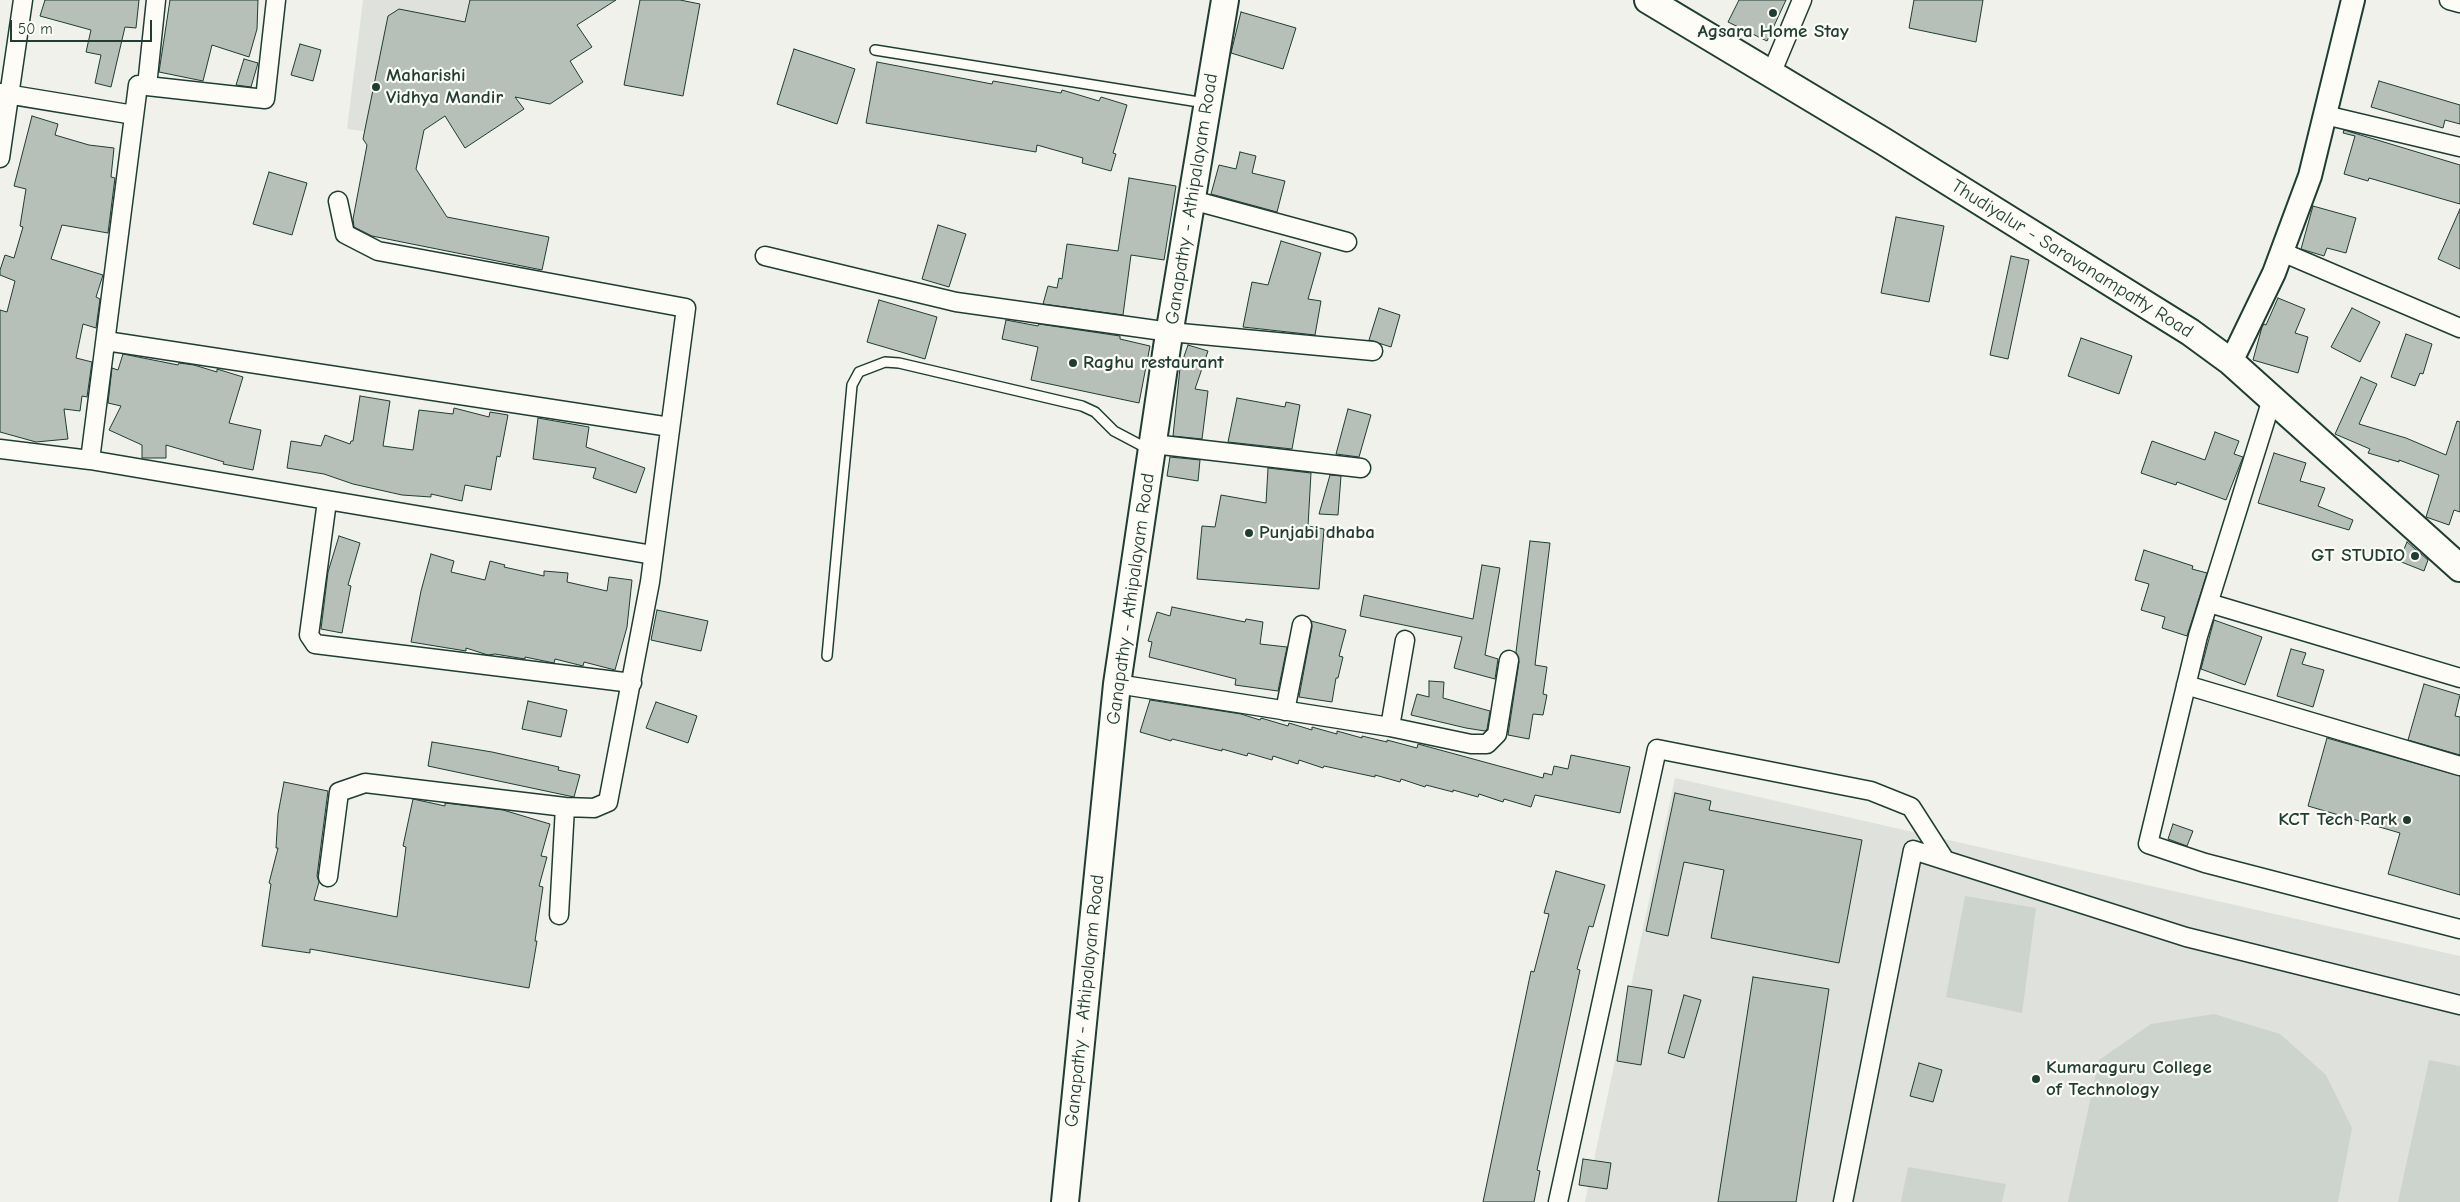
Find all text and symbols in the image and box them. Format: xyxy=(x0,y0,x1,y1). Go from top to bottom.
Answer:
marker: Agsara Home Stay xyxy=(1767,7,1779,19)
scale bar xyxy=(12,10,155,42)
text: 50 m xyxy=(18,20,53,38)
place label: Agsara Home Stay xyxy=(1697,21,1849,43)
place label: Maharishi Vidhya Mandir xyxy=(386,65,503,109)
street label: Ganapathy - Athipalayam Road xyxy=(1161,72,1223,326)
marker: Maharishi Vidhya Mandir xyxy=(370,81,382,93)
street label: Thudiyalur - Saravanampatty Road xyxy=(1947,175,2197,343)
place label: Raghu restaurant xyxy=(1083,352,1224,374)
marker: Raghu restaurant xyxy=(1067,357,1079,369)
street label: Ganapathy - Athipalayam Road xyxy=(1102,472,1160,726)
place label: Punjabi dhaba xyxy=(1259,522,1375,544)
marker: Punjabi dhaba xyxy=(1243,527,1255,539)
place label: GT STUDIO xyxy=(2311,545,2405,567)
marker: GT STUDIO xyxy=(2409,550,2421,562)
place label: KCT Tech Park xyxy=(2278,809,2397,831)
marker: KCT Tech Park xyxy=(2401,814,2413,826)
street label: Ganapathy - Athipalayam Road xyxy=(1060,874,1110,1128)
place label: Kumaraguru College of Technology xyxy=(2046,1057,2212,1101)
marker: Kumaraguru College of Technology xyxy=(2030,1073,2042,1085)

